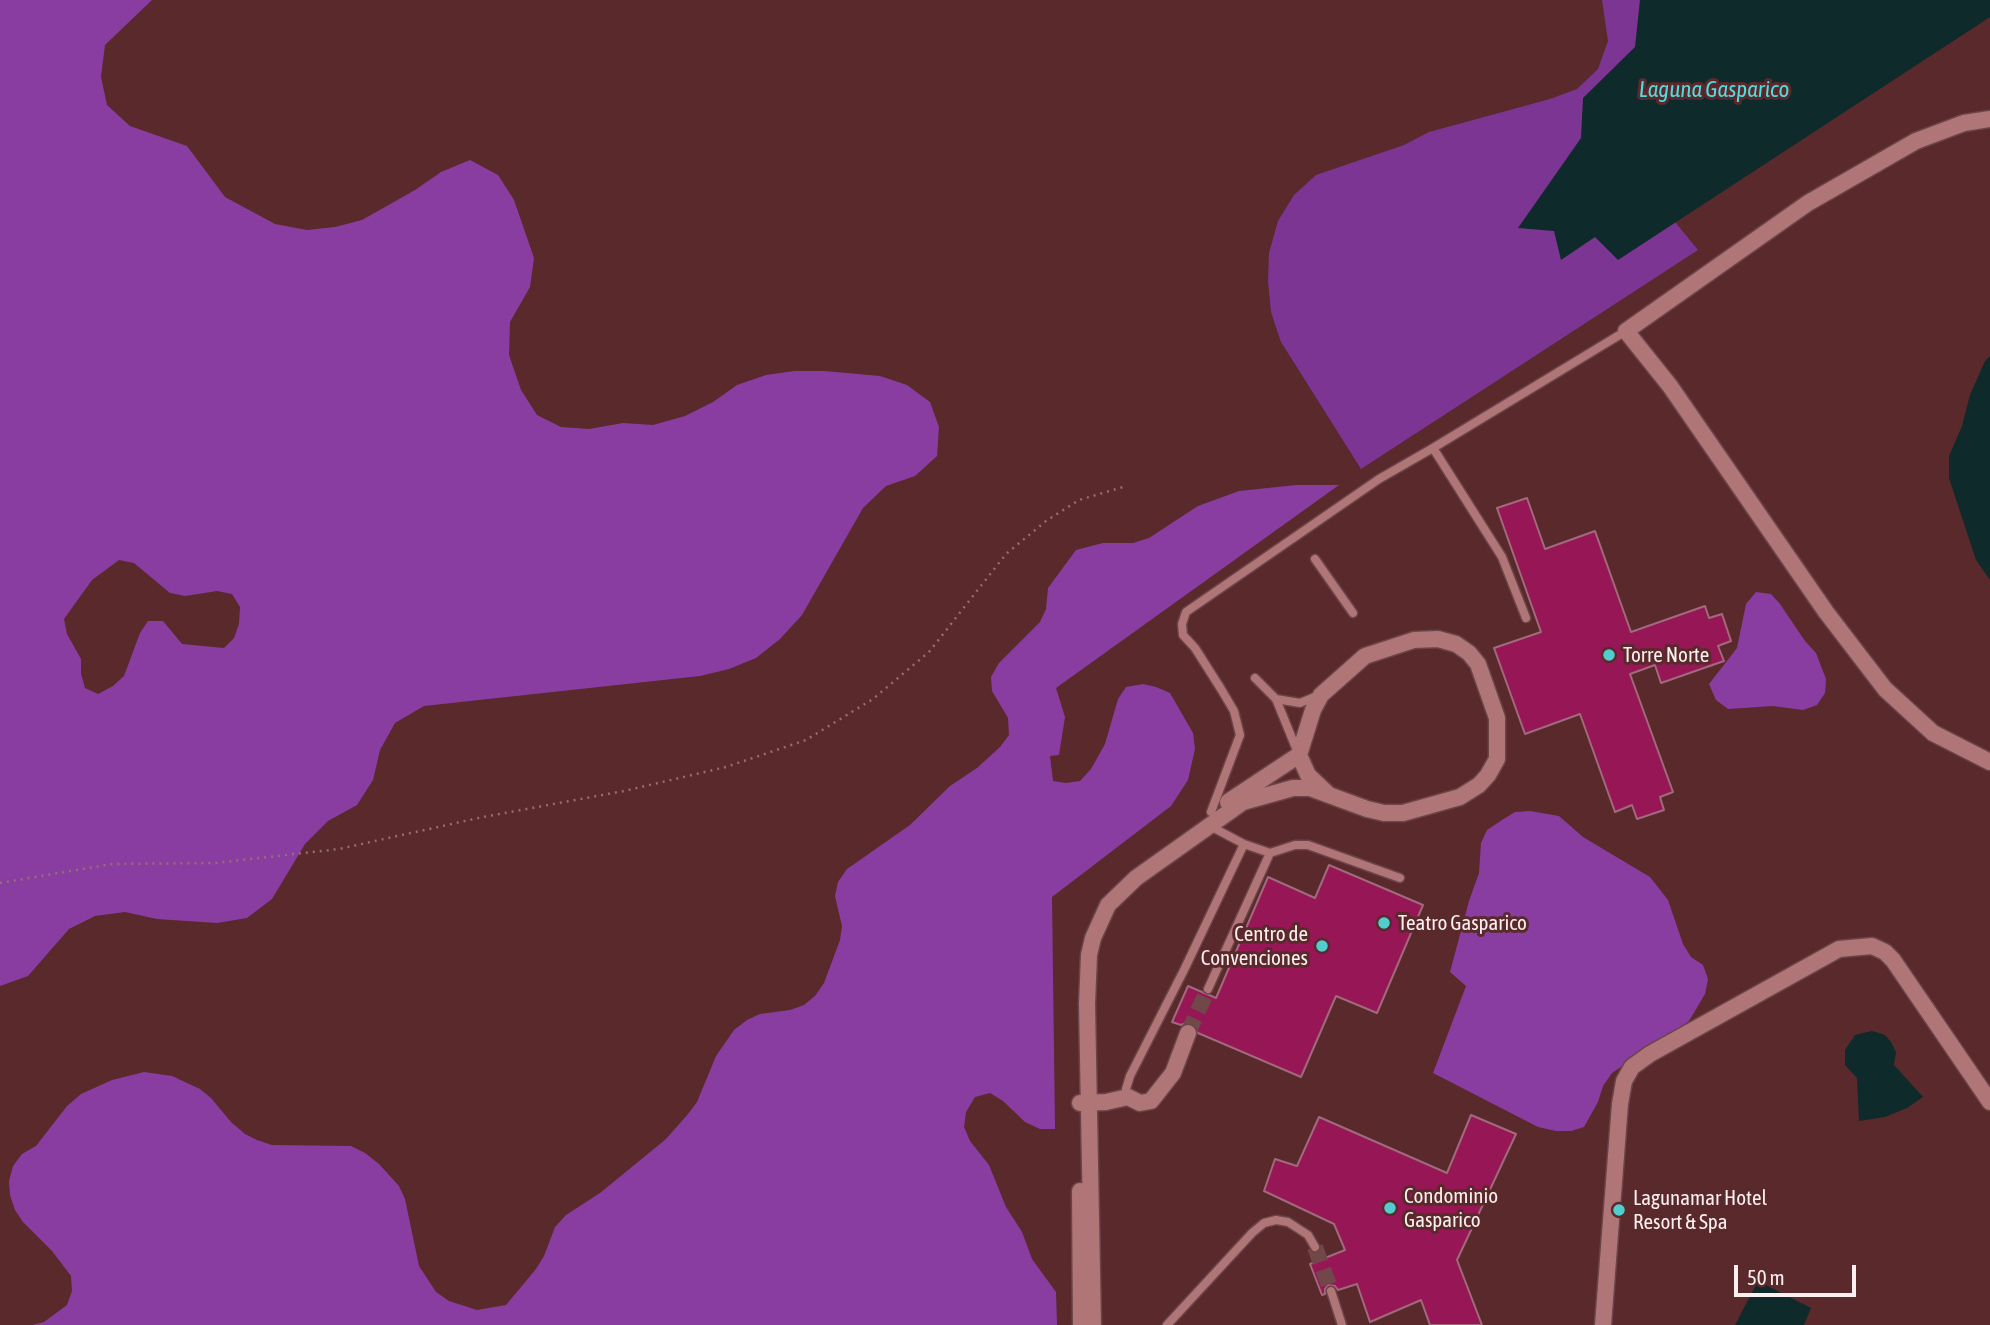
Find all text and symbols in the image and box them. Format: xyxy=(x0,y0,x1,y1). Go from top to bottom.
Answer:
water label: Laguna Gasparico xyxy=(1639,76,1789,104)
place label: Torre Norte xyxy=(1623,642,1709,668)
marker: Torre Norte xyxy=(1601,647,1617,663)
place label: Teatro Gasparico xyxy=(1398,910,1527,936)
marker: Teatro Gasparico xyxy=(1376,915,1392,931)
place label: Centro de Convenciones xyxy=(1201,921,1308,971)
marker: Centro de Convenciones xyxy=(1314,938,1330,954)
place label: Condominio Gasparico xyxy=(1404,1183,1498,1233)
place label: Lagunamar Hotel Resort & Spa xyxy=(1633,1185,1767,1235)
marker: Condominio Gasparico xyxy=(1382,1200,1398,1216)
marker: Lagunamar Hotel Resort & Spa xyxy=(1611,1202,1627,1218)
scale bar xyxy=(1738,1252,1860,1296)
text: 50 m xyxy=(1747,1265,1785,1289)

